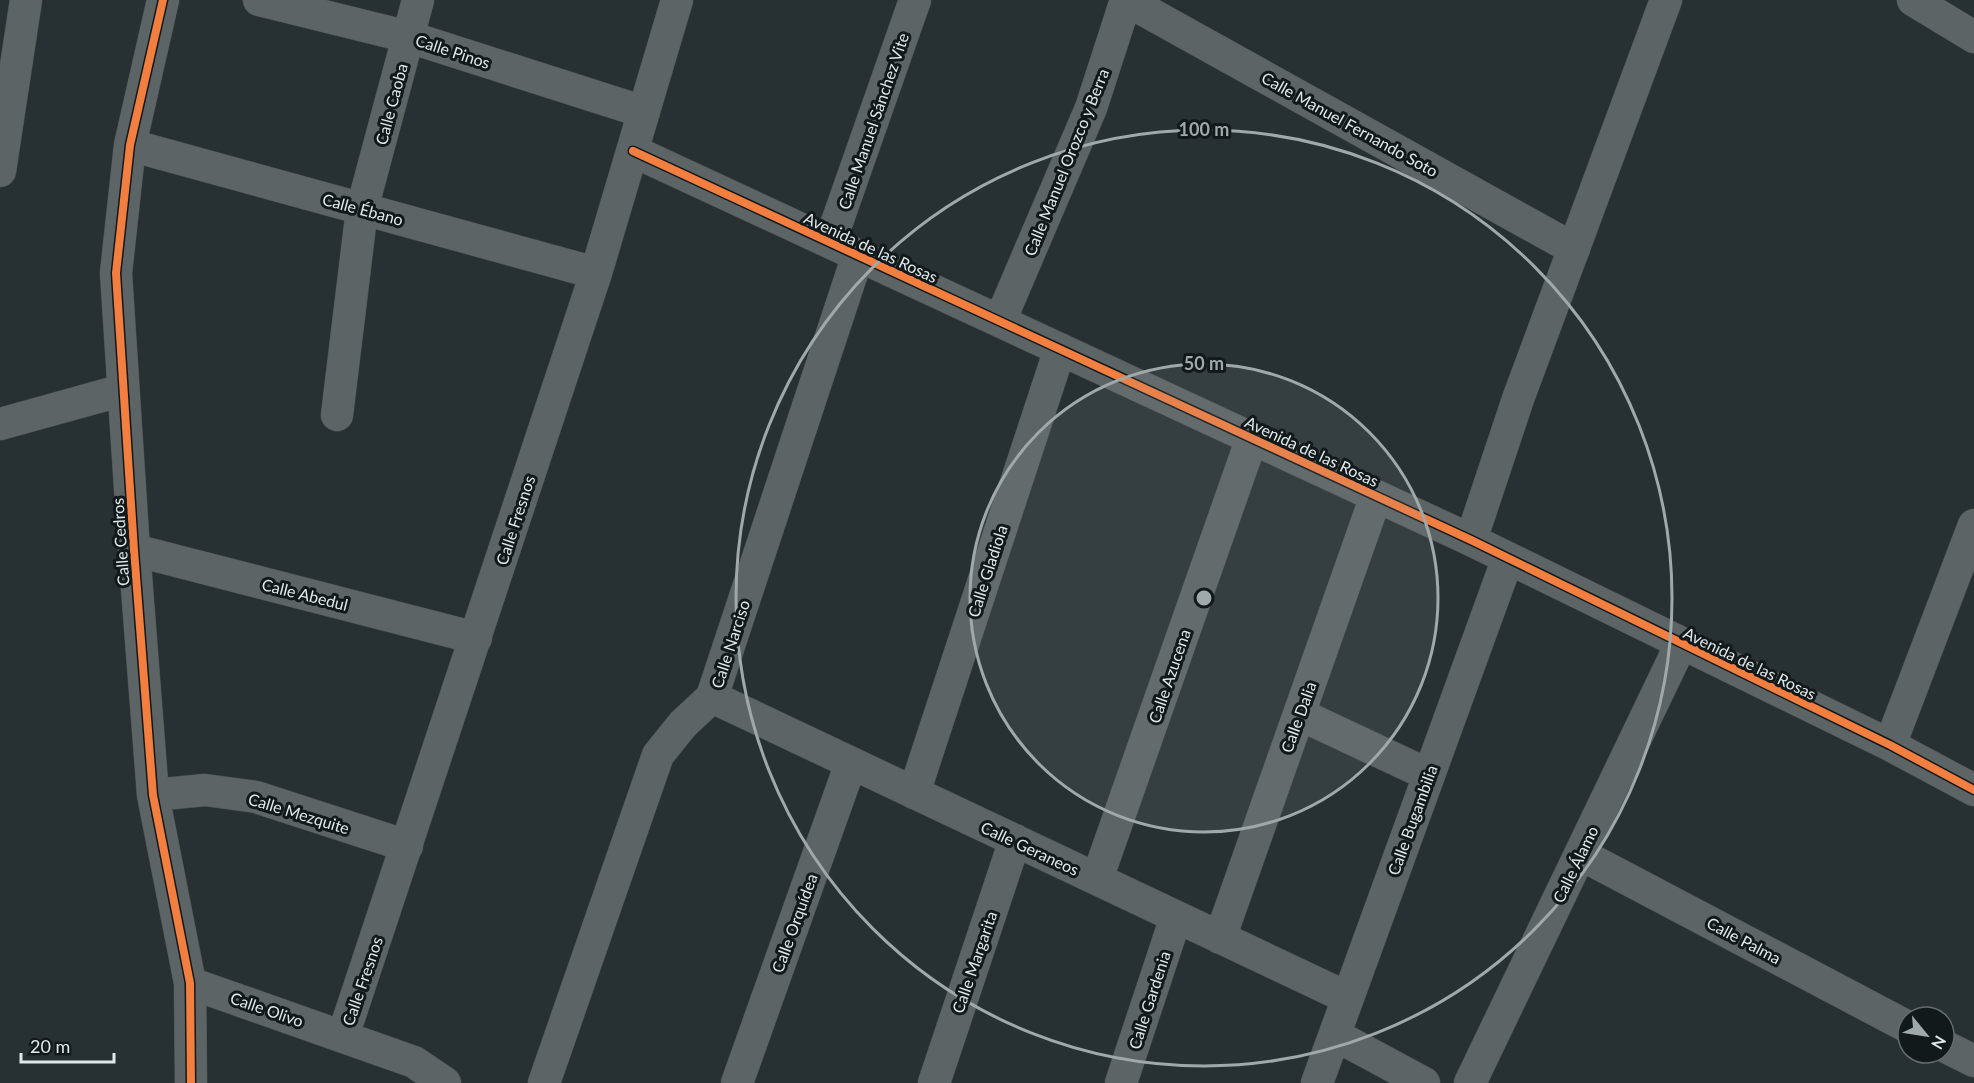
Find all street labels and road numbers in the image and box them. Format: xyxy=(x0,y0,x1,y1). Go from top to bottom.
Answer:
street label: Calle Pinos xyxy=(413,30,493,72)
street label: Calle Manuel Sánchez Vite xyxy=(834,30,912,212)
street label: Calle Caoba xyxy=(371,61,411,147)
street label: Calle Manuel Orozco y Berra xyxy=(1020,66,1112,258)
street label: Calle Manuel Fernando Soto xyxy=(1259,68,1441,180)
street label: Calle Ébano xyxy=(321,189,405,229)
street label: Avenida de las Rosas xyxy=(801,208,941,286)
street label: Avenida de las Rosas xyxy=(1242,412,1382,490)
street label: Calle Fresnos xyxy=(492,473,538,567)
street label: Calle Cedros xyxy=(107,497,133,587)
street label: Calle Gladiola xyxy=(963,523,1011,619)
street label: Calle Abedul xyxy=(260,574,350,614)
street label: Calle Narciso xyxy=(707,597,753,691)
street label: Avenida de las Rosas xyxy=(1681,623,1819,703)
street label: Calle Azucena xyxy=(1144,627,1194,725)
street label: Calle Dalia xyxy=(1276,679,1320,755)
street label: Calle Bugambilia xyxy=(1383,762,1441,878)
street label: Calle Mezquite xyxy=(246,789,352,837)
street label: Calle Geraneos xyxy=(978,817,1082,879)
street label: Calle Álamo xyxy=(1548,823,1602,905)
street label: Calle Orquídea xyxy=(767,871,821,975)
street label: Calle Margarita xyxy=(948,909,1000,1015)
street label: Calle Palma xyxy=(1704,913,1784,967)
street label: Calle Fresnos xyxy=(338,934,386,1028)
street label: Calle Gardenia xyxy=(1124,949,1174,1051)
street label: Calle Olivo xyxy=(228,988,306,1030)

